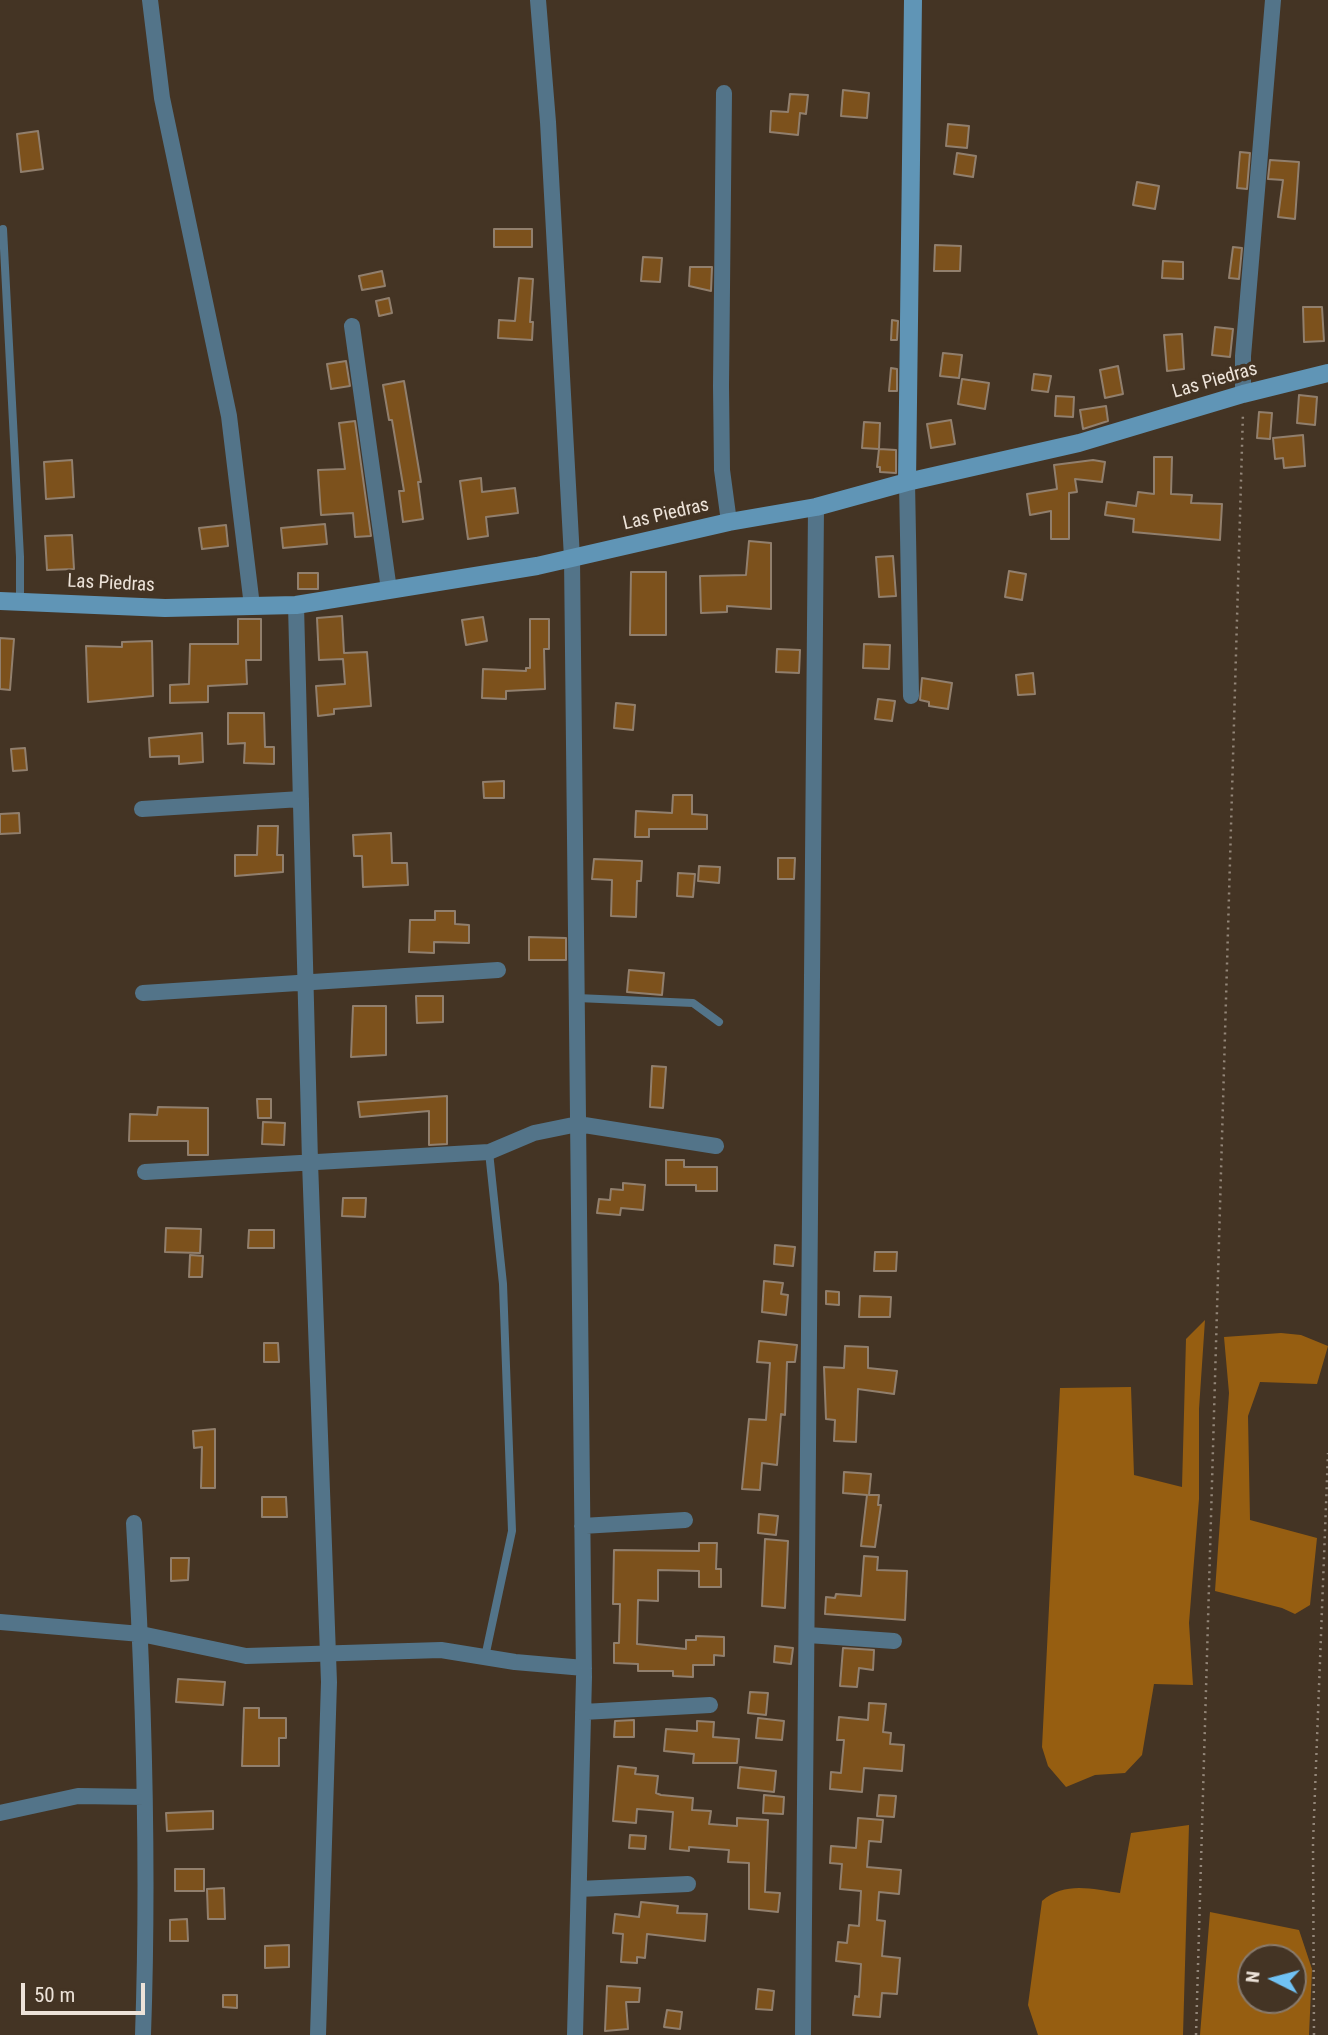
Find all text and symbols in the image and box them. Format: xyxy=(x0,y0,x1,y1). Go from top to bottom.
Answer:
street label: Las Piedras xyxy=(1170,358,1260,404)
street label: Las Piedras xyxy=(621,494,711,536)
street label: Las Piedras xyxy=(67,570,155,598)
north arrow xyxy=(1237,1944,1307,2014)
scale bar xyxy=(24,1968,149,2012)
text: N xyxy=(1241,1970,1265,1984)
text: 50 m xyxy=(34,1983,75,2007)

